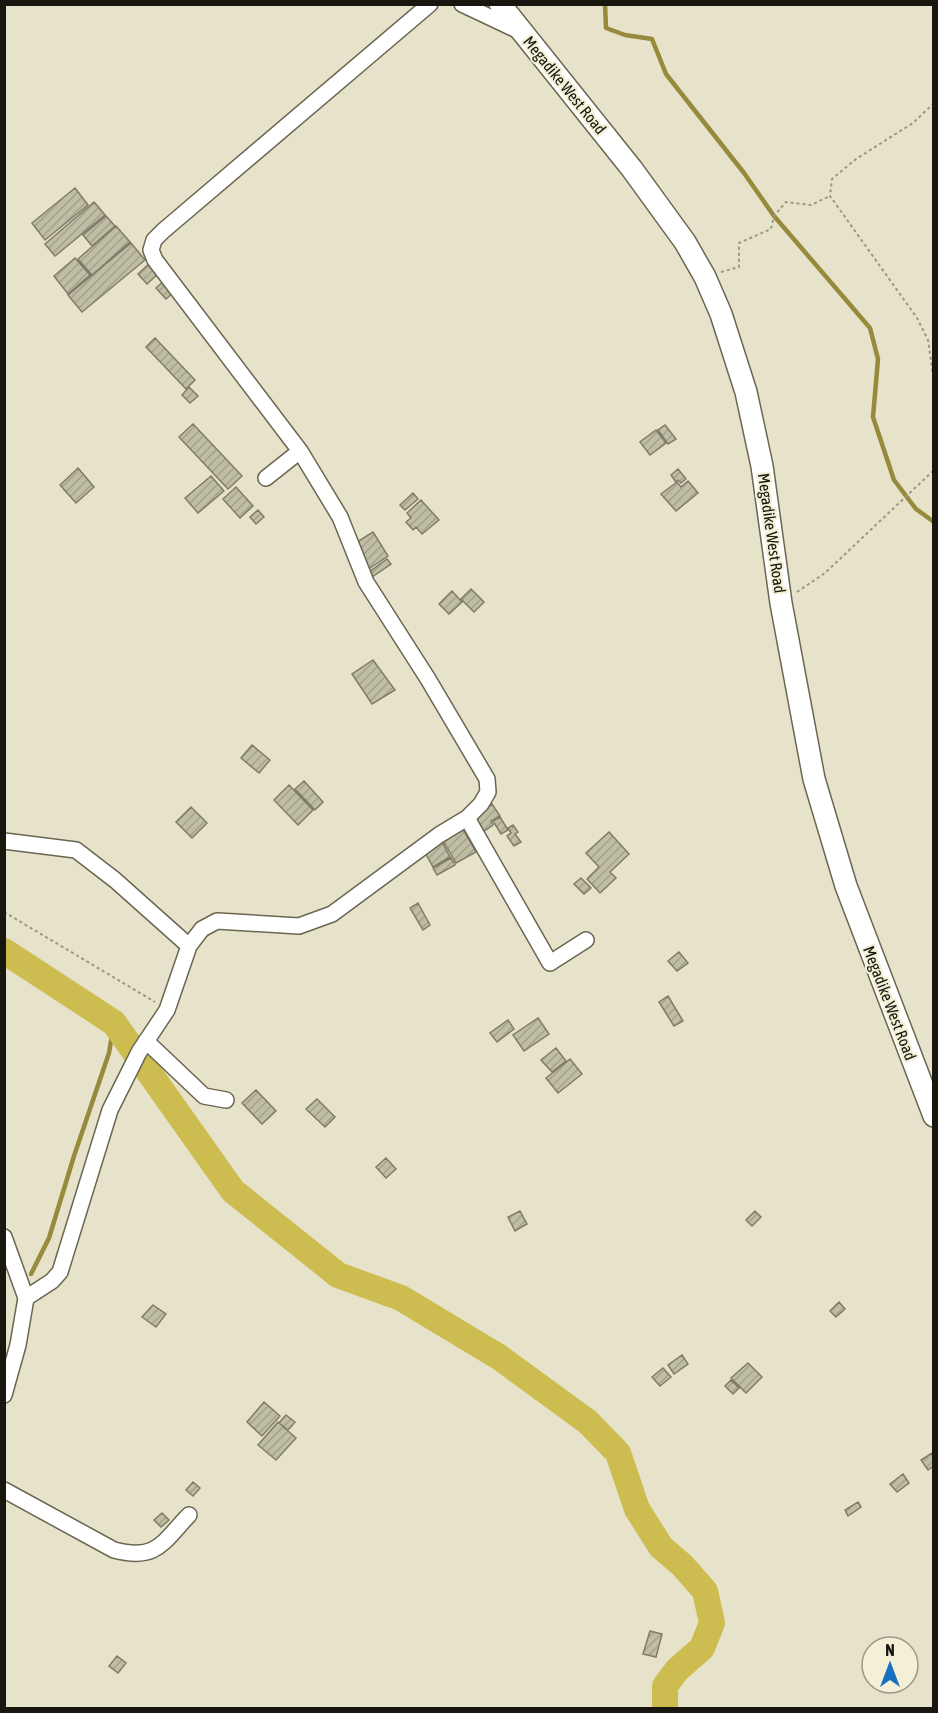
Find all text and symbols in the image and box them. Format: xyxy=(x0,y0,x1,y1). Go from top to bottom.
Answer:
street label: Megadike West Road xyxy=(519,32,610,138)
street label: Megadike West Road xyxy=(754,472,789,594)
street label: Megadike West Road xyxy=(859,943,920,1063)
north arrow xyxy=(860,1635,920,1695)
text: N xyxy=(885,1641,895,1659)

